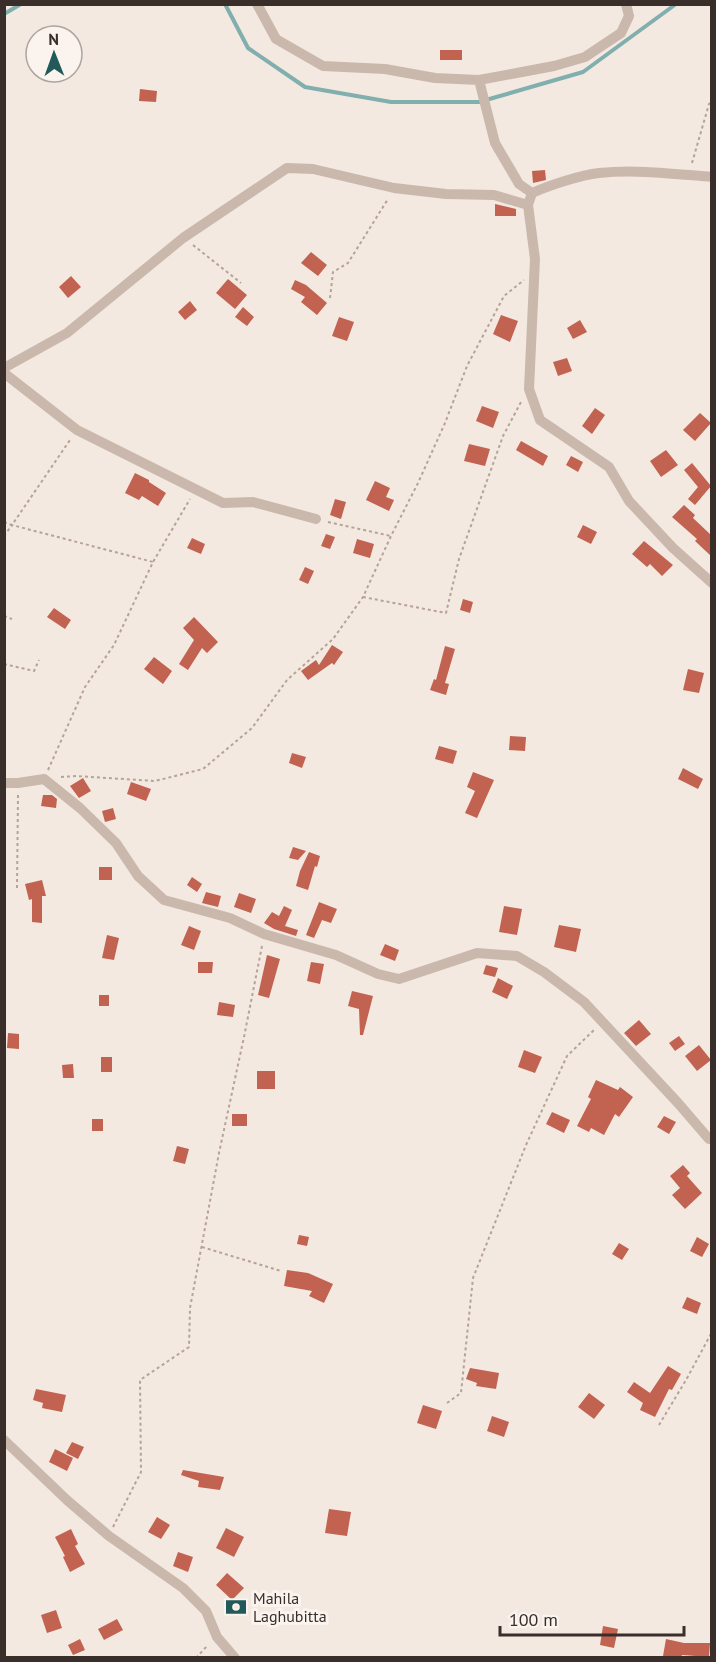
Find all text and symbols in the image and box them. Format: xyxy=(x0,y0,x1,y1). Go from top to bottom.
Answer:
north arrow xyxy=(24,24,84,84)
text: N xyxy=(48,29,59,49)
place label: Mahila Laghubitta xyxy=(253,1588,327,1626)
bank icon: Mahila Laghubitta xyxy=(224,1595,248,1619)
scale bar xyxy=(500,1599,684,1637)
text: 100 m xyxy=(509,1608,558,1631)

